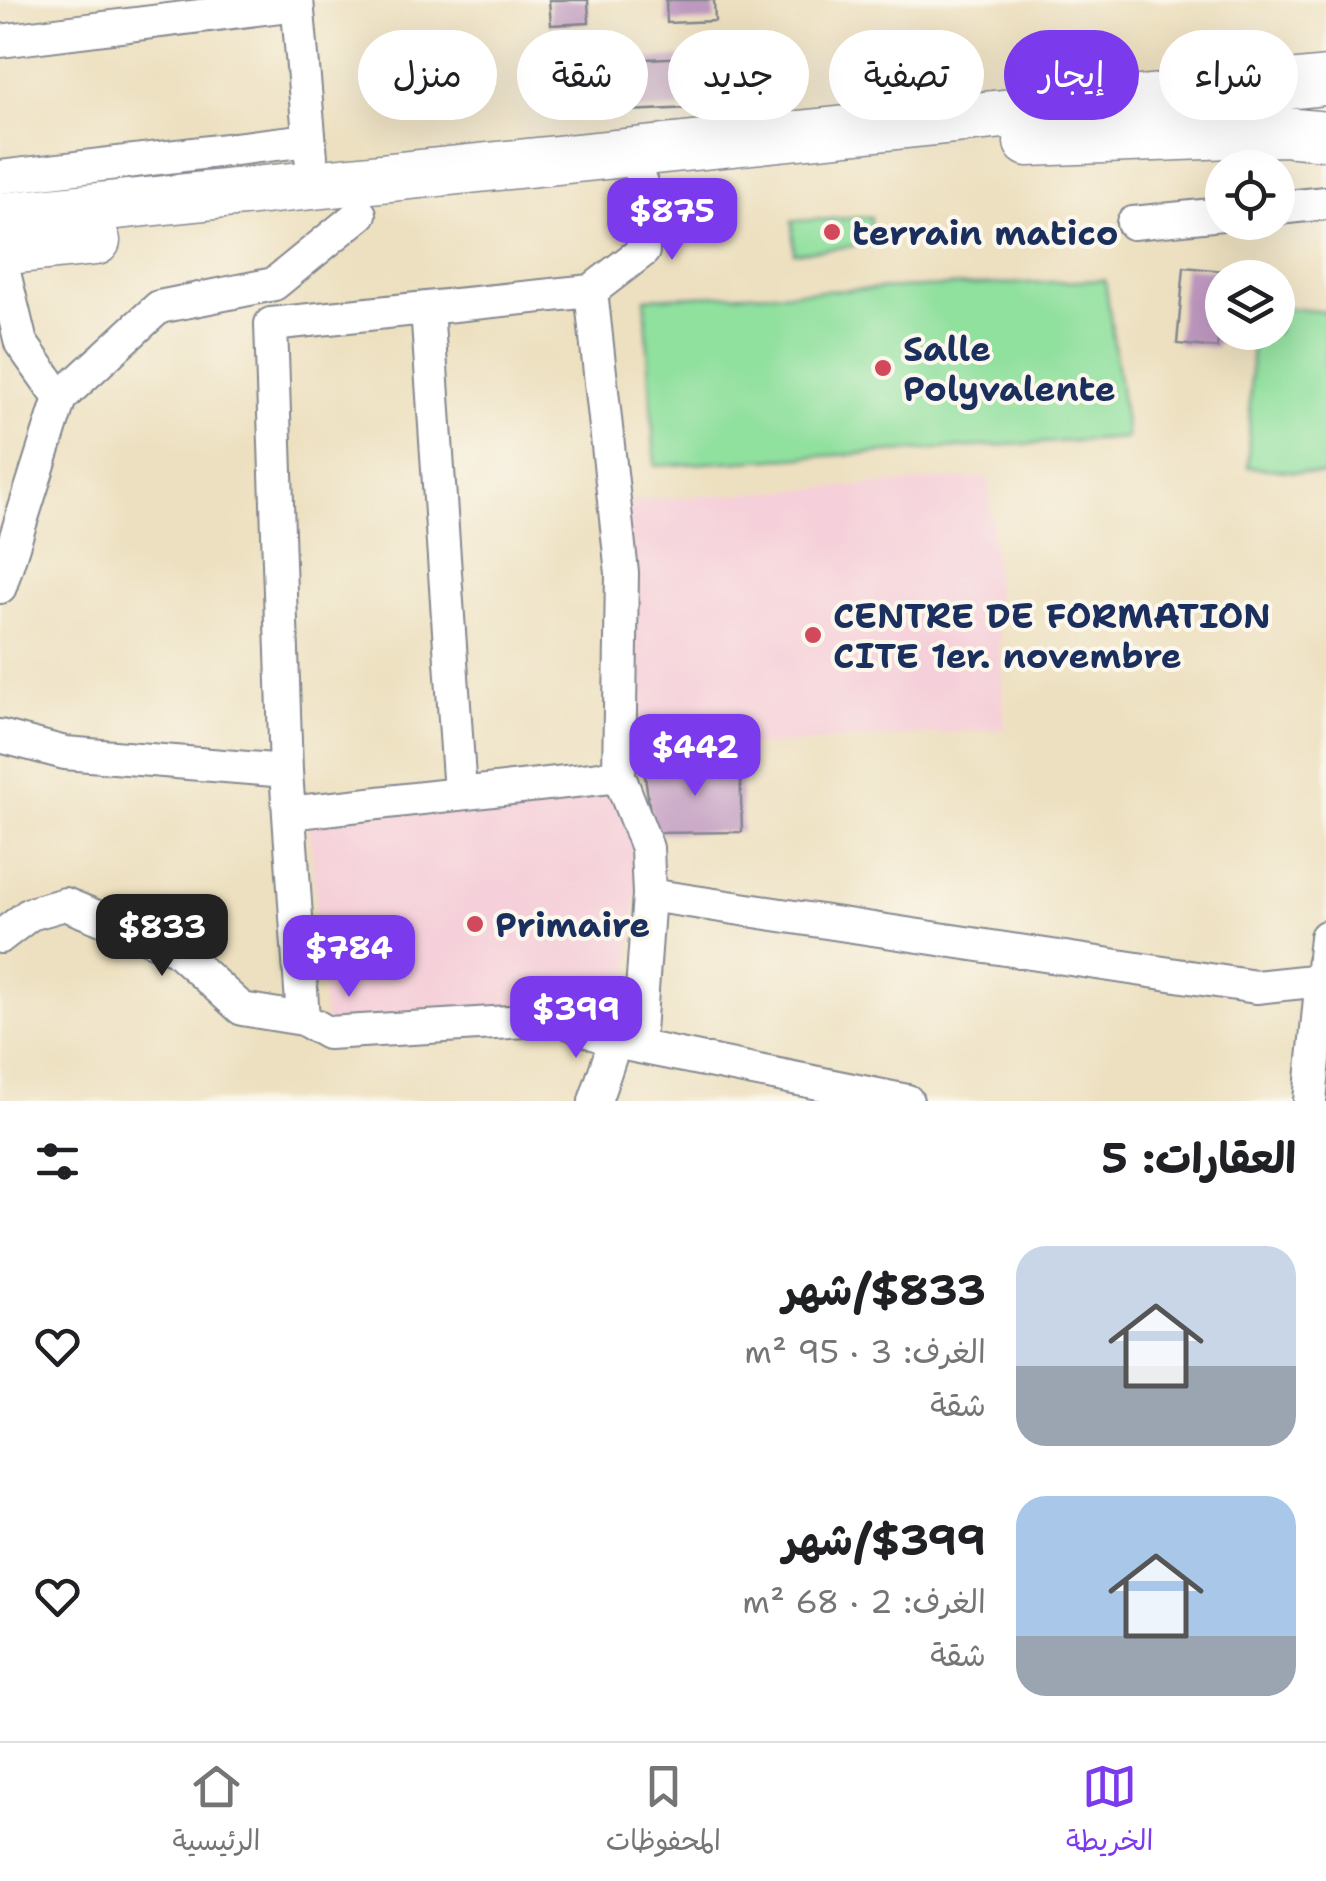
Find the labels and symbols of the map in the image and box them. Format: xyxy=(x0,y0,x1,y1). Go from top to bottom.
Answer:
pin: $875 xyxy=(613,178,731,263)
place label: terrain matico xyxy=(852,209,1118,256)
marker: terrain matico xyxy=(821,221,843,243)
place label: Salle Polyvalente xyxy=(903,325,1116,412)
marker: Salle Polyvalente xyxy=(872,357,894,379)
place label: CENTRE DE FORMATION CITE 1er. novembre xyxy=(833,592,1271,679)
marker: CENTRE DE FORMATION CITE 1er. novembre xyxy=(802,624,824,646)
pin: $442 xyxy=(636,714,754,799)
pin: $833 xyxy=(103,894,221,979)
place label: Primaire xyxy=(495,901,650,948)
marker: Primaire xyxy=(464,913,486,935)
pin: $784 xyxy=(290,915,408,1000)
pin: $399 xyxy=(517,976,635,1061)

